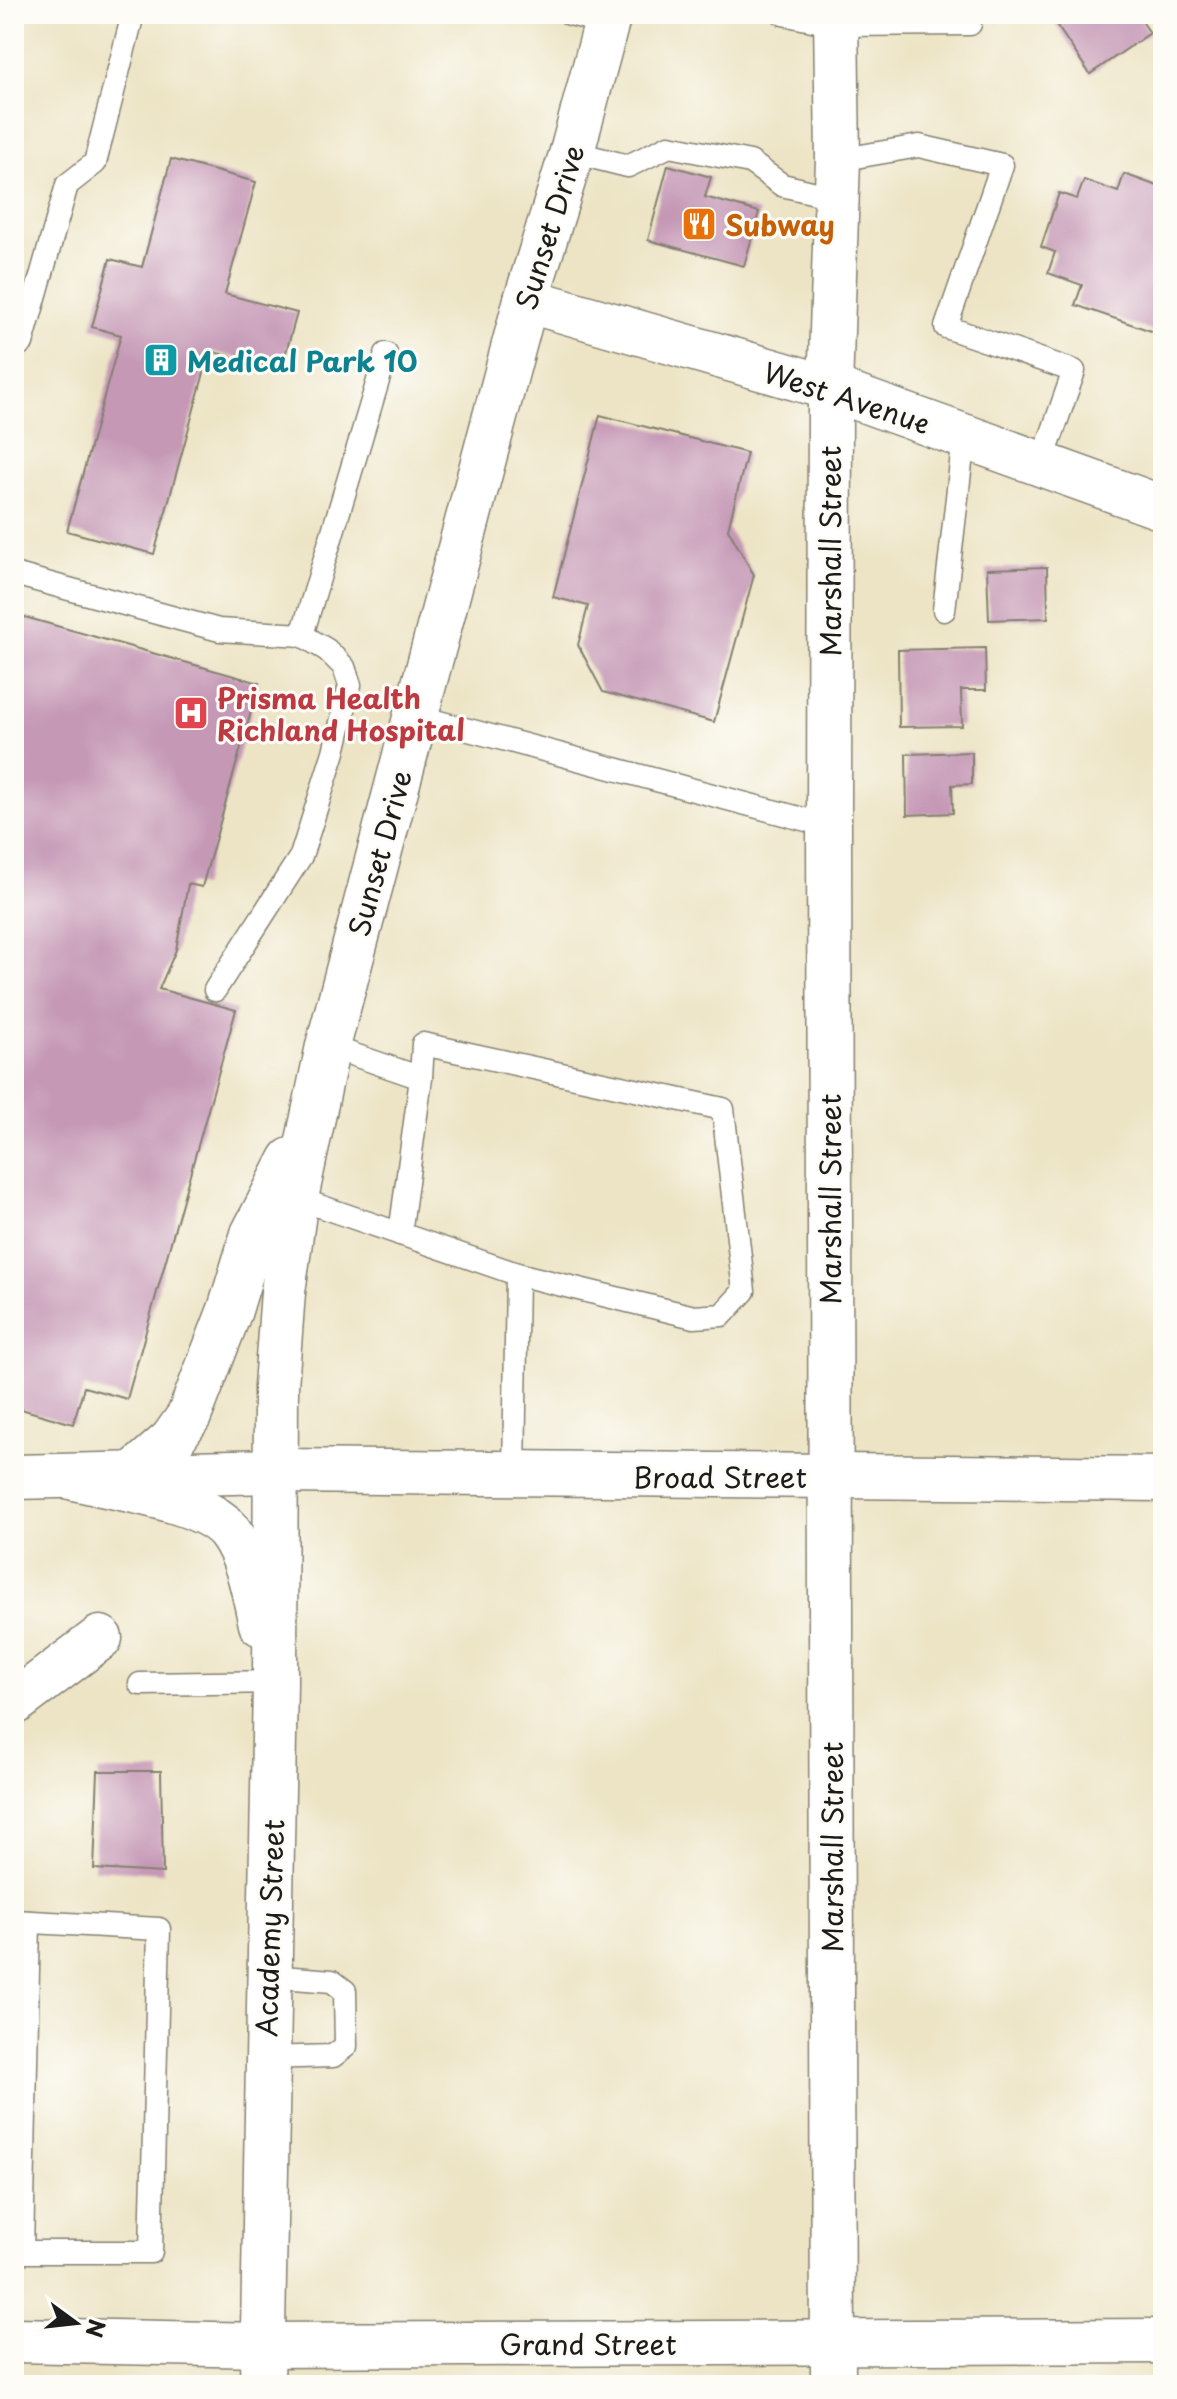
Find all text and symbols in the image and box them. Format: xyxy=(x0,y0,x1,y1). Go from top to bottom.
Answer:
street label: Sunset Drive xyxy=(503,139,595,315)
place label: Subway xyxy=(725,203,835,246)
restaurant icon: Subway xyxy=(680,205,718,243)
place label: Medical Park 10 xyxy=(187,339,417,382)
building icon: Medical Park 10 xyxy=(142,341,180,379)
street label: West Avenue xyxy=(758,350,936,444)
street label: Marshall Street xyxy=(808,446,851,656)
place label: Prisma Health Richland Hospital xyxy=(217,676,465,751)
hospital icon: Prisma Health Richland Hospital xyxy=(172,694,210,732)
street label: Sunset Drive xyxy=(336,765,422,941)
street label: Marshall Street xyxy=(808,1094,851,1304)
street label: Broad Street xyxy=(633,1455,807,1498)
street label: Marshall Street xyxy=(810,1742,853,1952)
street label: Academy Street xyxy=(244,1818,294,2038)
north arrow xyxy=(36,2283,116,2363)
text: N xyxy=(79,2316,115,2341)
street label: Grand Street xyxy=(499,2322,677,2365)

